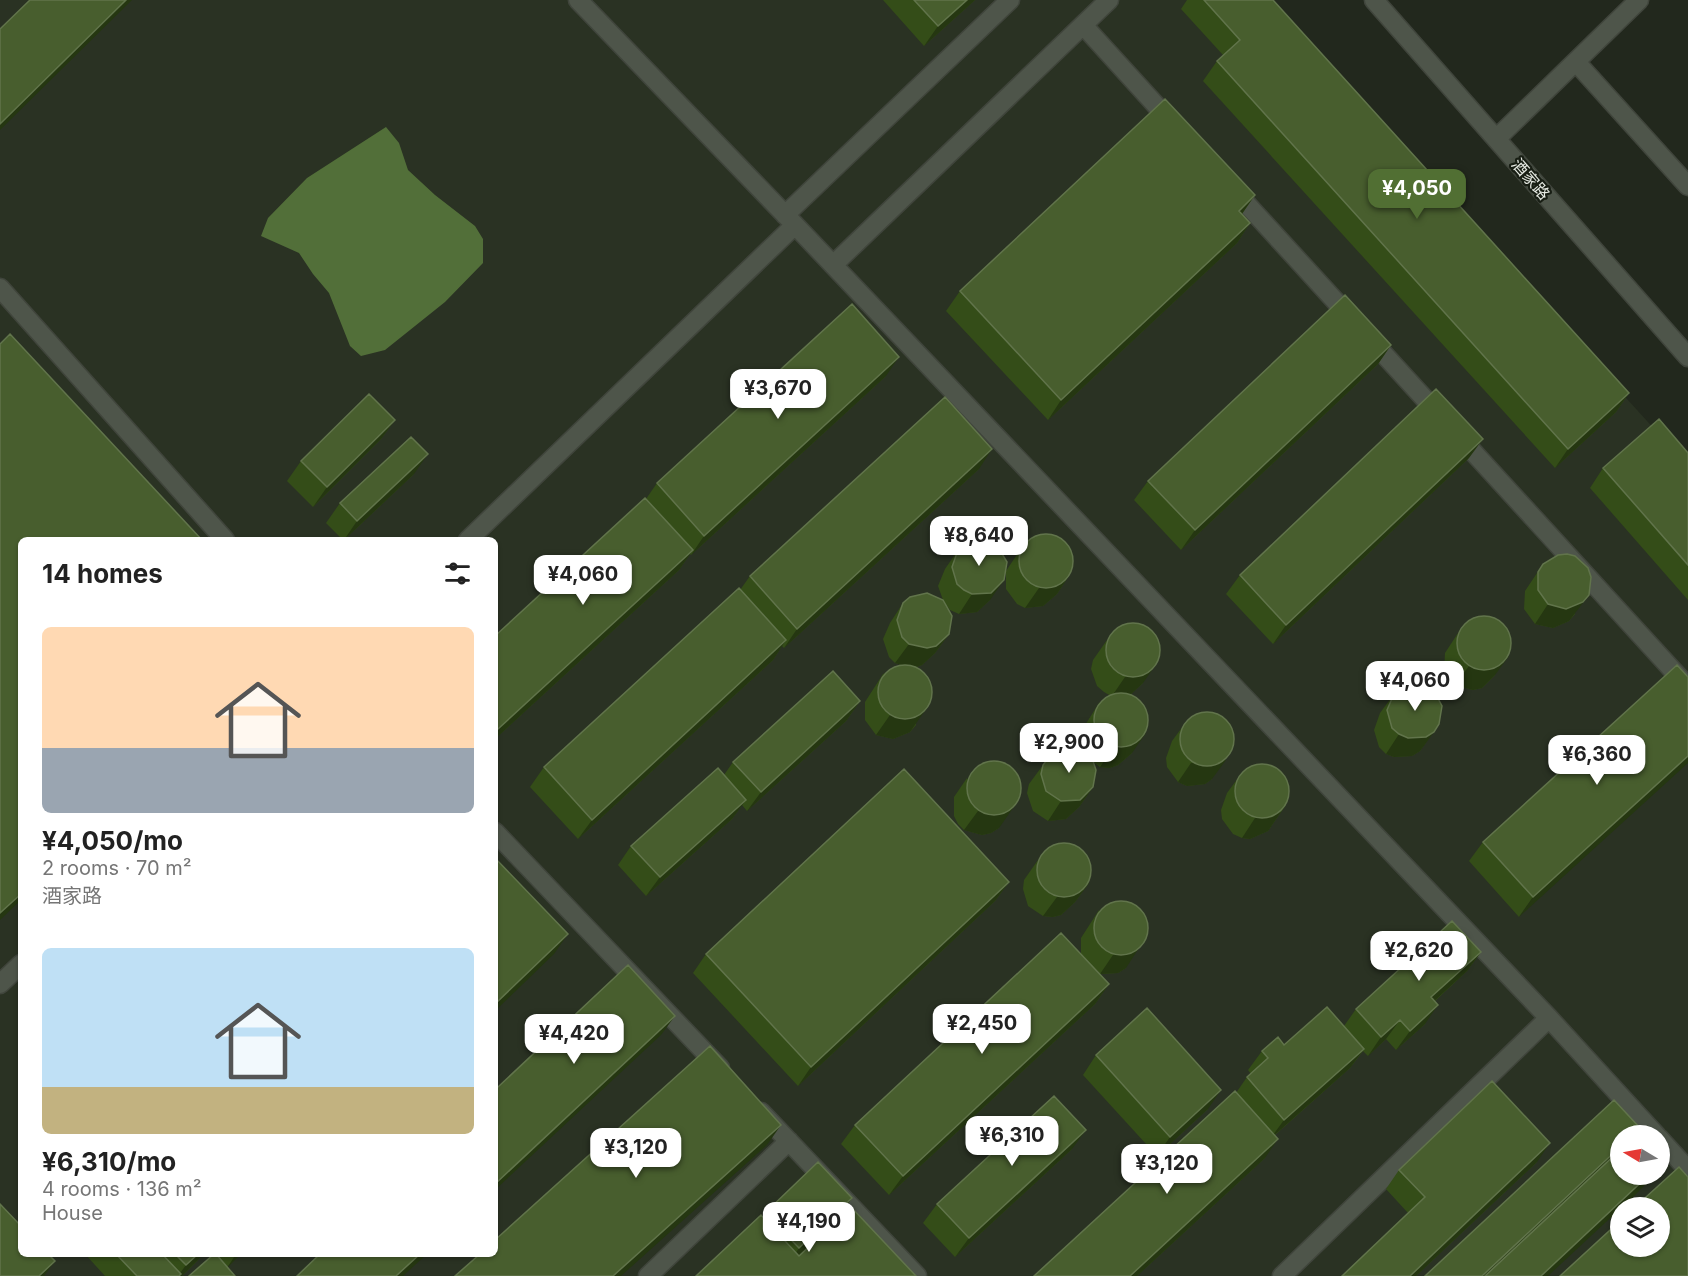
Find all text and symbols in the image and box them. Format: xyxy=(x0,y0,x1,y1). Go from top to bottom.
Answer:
street label: 酒家路 xyxy=(1508,154,1554,204)
pin: ¥4,050 xyxy=(1368,169,1466,220)
text: ¥4,050 xyxy=(1382,176,1452,200)
pin: ¥3,670 xyxy=(729,369,827,420)
text: ¥3,670 xyxy=(744,376,812,400)
pin: ¥8,640 xyxy=(930,516,1028,567)
text: ¥8,640 xyxy=(944,523,1014,547)
pin: ¥4,060 xyxy=(534,555,632,606)
icon: filters xyxy=(441,557,474,590)
text: 14 homes xyxy=(42,558,163,589)
text: ¥4,060 xyxy=(548,562,618,586)
pin: ¥4,060 xyxy=(1366,661,1464,712)
icon: home xyxy=(204,666,312,774)
text: ¥4,060 xyxy=(1380,668,1450,692)
pin: ¥2,900 xyxy=(1020,723,1118,774)
text: ¥2,900 xyxy=(1034,730,1104,754)
pin: ¥6,360 xyxy=(1548,735,1646,786)
text: ¥6,360 xyxy=(1562,742,1632,766)
text: ¥4,050/mo xyxy=(42,825,183,856)
text: 2 rooms · 70 m² xyxy=(42,856,192,880)
text: 酒家路 xyxy=(42,884,102,908)
pin: ¥2,620 xyxy=(1370,931,1468,982)
text: ¥2,620 xyxy=(1384,938,1454,962)
icon: home xyxy=(204,987,312,1095)
pin: ¥2,450 xyxy=(933,1004,1031,1055)
text: ¥2,450 xyxy=(947,1011,1017,1035)
pin: ¥4,420 xyxy=(525,1014,623,1065)
text: ¥4,420 xyxy=(539,1021,609,1045)
pin: ¥6,310 xyxy=(963,1116,1061,1167)
text: ¥6,310 xyxy=(979,1123,1045,1147)
north arrow xyxy=(1610,1125,1670,1185)
map controls xyxy=(1610,1125,1670,1257)
pin: ¥3,120 xyxy=(587,1128,685,1179)
text: ¥3,120 xyxy=(604,1135,668,1159)
pin: ¥3,120 xyxy=(1118,1144,1216,1195)
text: ¥6,310/mo xyxy=(42,1146,176,1177)
text: ¥3,120 xyxy=(1135,1151,1199,1175)
text: 4 rooms · 136 m² xyxy=(42,1177,202,1201)
button: layers xyxy=(1610,1197,1670,1257)
text: House xyxy=(42,1201,103,1225)
pin: ¥4,190 xyxy=(760,1202,858,1253)
text: ¥4,190 xyxy=(777,1209,841,1233)

